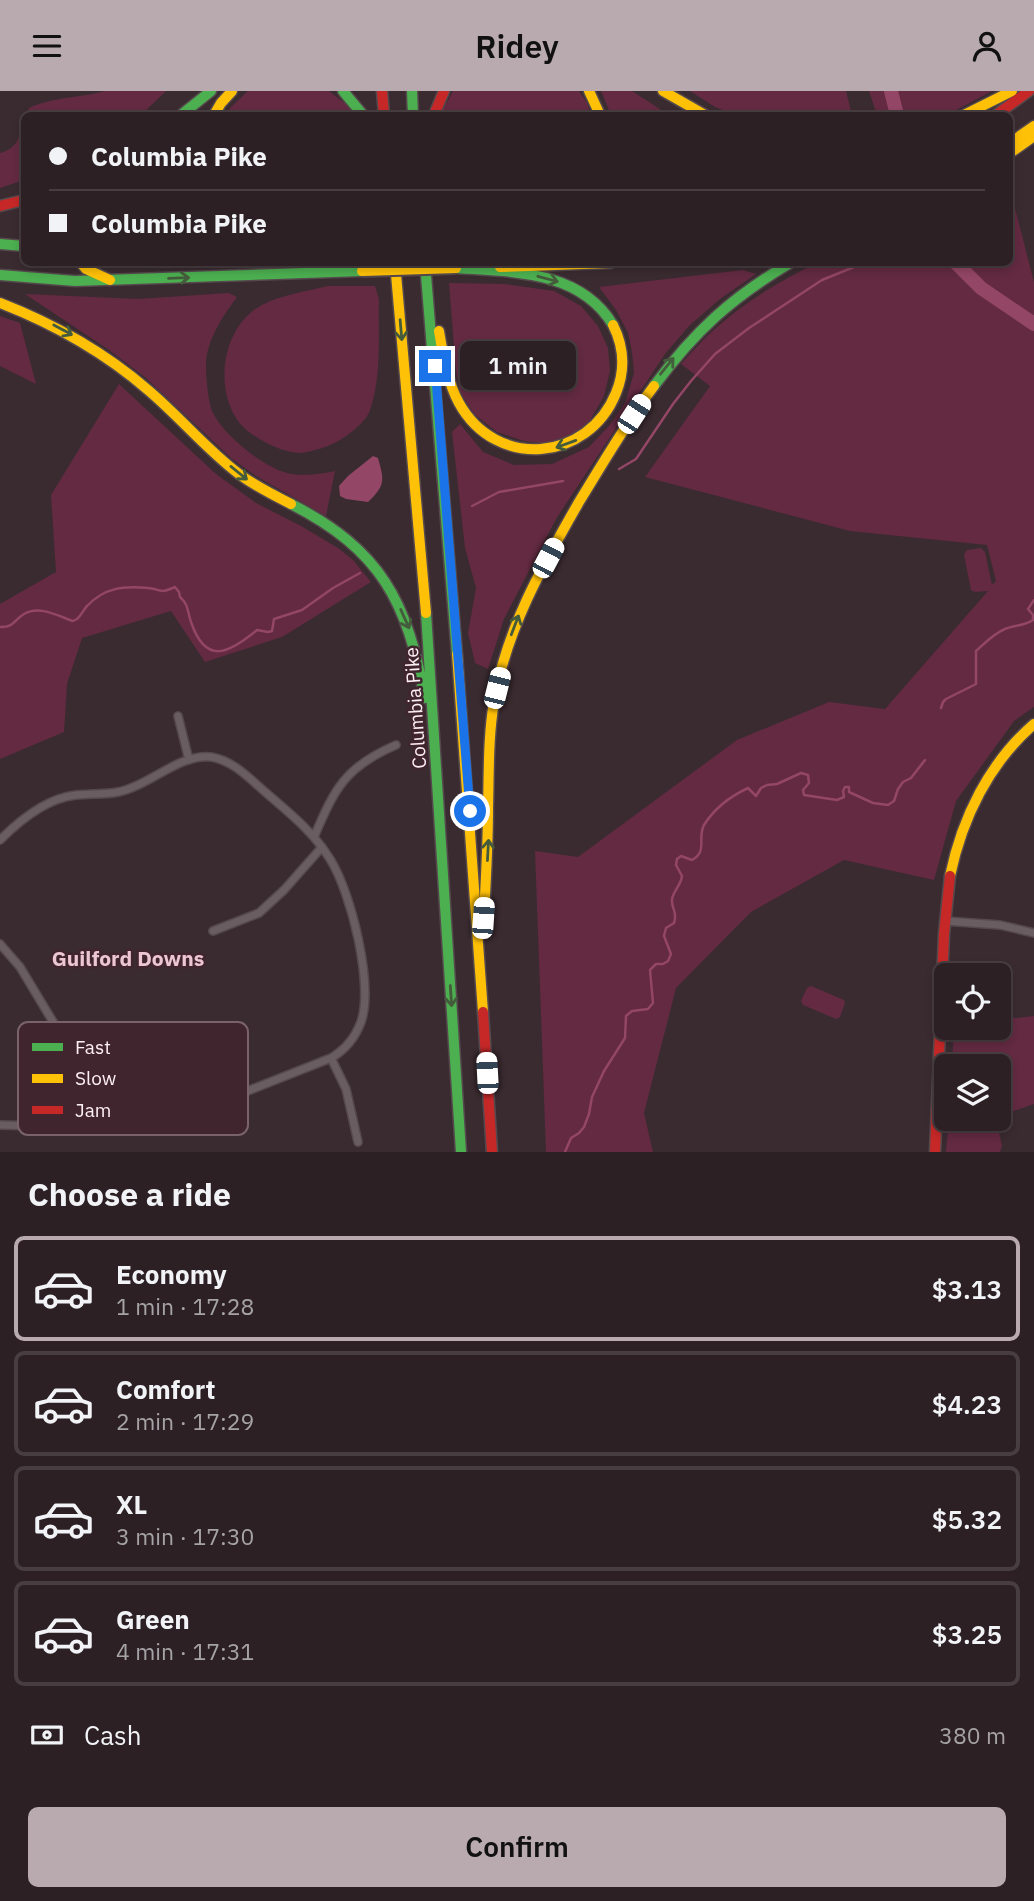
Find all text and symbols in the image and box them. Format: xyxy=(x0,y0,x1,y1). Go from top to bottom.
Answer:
text: Ridey xyxy=(475,25,559,67)
icon: menu xyxy=(28,27,66,65)
icon: person xyxy=(968,27,1006,65)
text: Columbia Pike xyxy=(91,139,267,173)
text: Columbia Pike xyxy=(91,206,267,240)
one-way arrow xyxy=(167,271,190,284)
one-way arrow xyxy=(536,273,558,286)
one-way arrow xyxy=(395,319,408,341)
one-way arrow xyxy=(52,323,72,337)
callout: 1 min xyxy=(460,341,575,391)
route end xyxy=(419,350,451,382)
text: 1 min xyxy=(488,350,548,380)
one-way arrow xyxy=(660,358,675,376)
car xyxy=(614,391,655,437)
one-way arrow xyxy=(555,439,577,451)
one-way arrow xyxy=(229,465,247,480)
car xyxy=(529,535,568,581)
one-way arrow xyxy=(399,608,412,630)
one-way arrow xyxy=(510,615,523,637)
street label: Columbia Pike xyxy=(399,646,431,770)
car xyxy=(482,665,513,711)
route start xyxy=(454,795,486,827)
one-way arrow xyxy=(481,838,494,861)
car xyxy=(472,896,495,940)
district label: Guilford Downs xyxy=(52,944,204,972)
map controls xyxy=(934,963,1011,1131)
button: locate xyxy=(934,963,1011,1040)
one-way arrow xyxy=(445,984,458,1007)
legend xyxy=(18,1022,248,1135)
text: Fast xyxy=(75,1035,111,1059)
car xyxy=(476,1051,499,1095)
button: layers xyxy=(934,1054,1011,1131)
text: Slow xyxy=(75,1066,116,1090)
text: Jam xyxy=(75,1098,111,1122)
text: Choose a ride xyxy=(28,1173,231,1215)
icon: car xyxy=(32,1257,95,1320)
text: Economy xyxy=(116,1257,227,1291)
text: $3.13 xyxy=(932,1272,1002,1306)
text: 1 min · 17:28 xyxy=(116,1291,254,1321)
icon: car xyxy=(32,1372,95,1435)
text: Comfort xyxy=(116,1372,215,1406)
text: $4.23 xyxy=(932,1387,1002,1421)
text: 2 min · 17:29 xyxy=(116,1406,254,1436)
icon: car xyxy=(32,1487,95,1550)
text: XL xyxy=(116,1487,147,1521)
text: $5.32 xyxy=(932,1502,1002,1536)
text: 3 min · 17:30 xyxy=(116,1521,254,1551)
icon: car xyxy=(32,1602,95,1665)
text: Green xyxy=(116,1602,190,1636)
text: $3.25 xyxy=(932,1617,1002,1651)
text: 4 min · 17:31 xyxy=(116,1636,254,1666)
icon: cash xyxy=(28,1716,66,1754)
text: Cash xyxy=(84,1718,141,1752)
text: 380 m xyxy=(939,1720,1006,1750)
button: Confirm xyxy=(28,1807,1006,1887)

